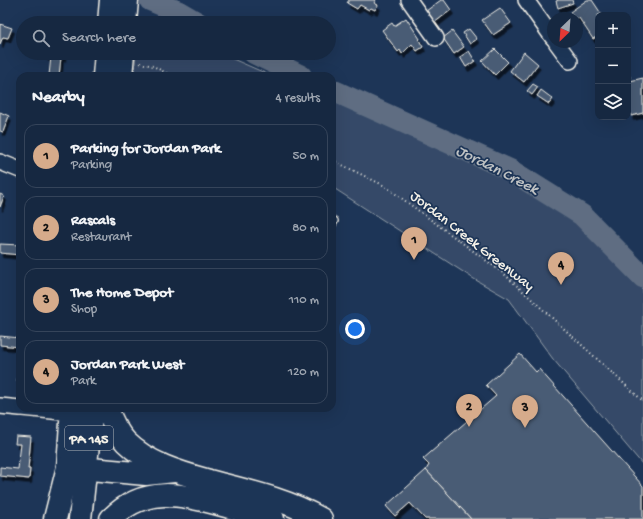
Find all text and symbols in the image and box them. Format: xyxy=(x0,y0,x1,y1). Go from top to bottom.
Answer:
north arrow xyxy=(547,12,583,48)
map controls xyxy=(595,12,631,120)
button: + xyxy=(595,12,631,48)
search box xyxy=(16,16,336,60)
icon: search xyxy=(30,27,52,49)
text: Search here xyxy=(62,29,136,47)
button: − xyxy=(595,48,631,84)
button: layers xyxy=(595,84,631,120)
text: Nearby xyxy=(32,88,85,108)
text: 4 results xyxy=(276,91,320,106)
text: Parking for Jordan Park xyxy=(71,140,221,158)
water label: Jordan Creek xyxy=(452,142,543,201)
text: 1 xyxy=(43,149,49,164)
text: 50 m xyxy=(292,149,319,164)
text: Parking xyxy=(71,158,112,173)
street label: Jordan Creek Greenway xyxy=(406,187,538,296)
text: Rascals xyxy=(71,212,115,230)
text: 2 xyxy=(43,221,49,236)
text: 80 m xyxy=(292,221,319,236)
pin: 1 xyxy=(401,227,427,260)
text: Restaurant xyxy=(71,230,131,245)
pin: 4 xyxy=(548,252,574,285)
text: The Home Depot xyxy=(71,284,173,302)
text: 3 xyxy=(43,293,49,308)
text: 110 m xyxy=(289,293,319,308)
text: Shop xyxy=(71,302,97,317)
your location xyxy=(345,319,365,339)
text: Jordan Park West xyxy=(71,356,184,374)
text: 4 xyxy=(43,365,49,380)
text: 120 m xyxy=(288,365,319,380)
text: Park xyxy=(71,374,96,389)
pin: 2 xyxy=(456,394,482,427)
pin: 3 xyxy=(512,395,538,428)
road number: PA 145 xyxy=(65,426,113,450)

